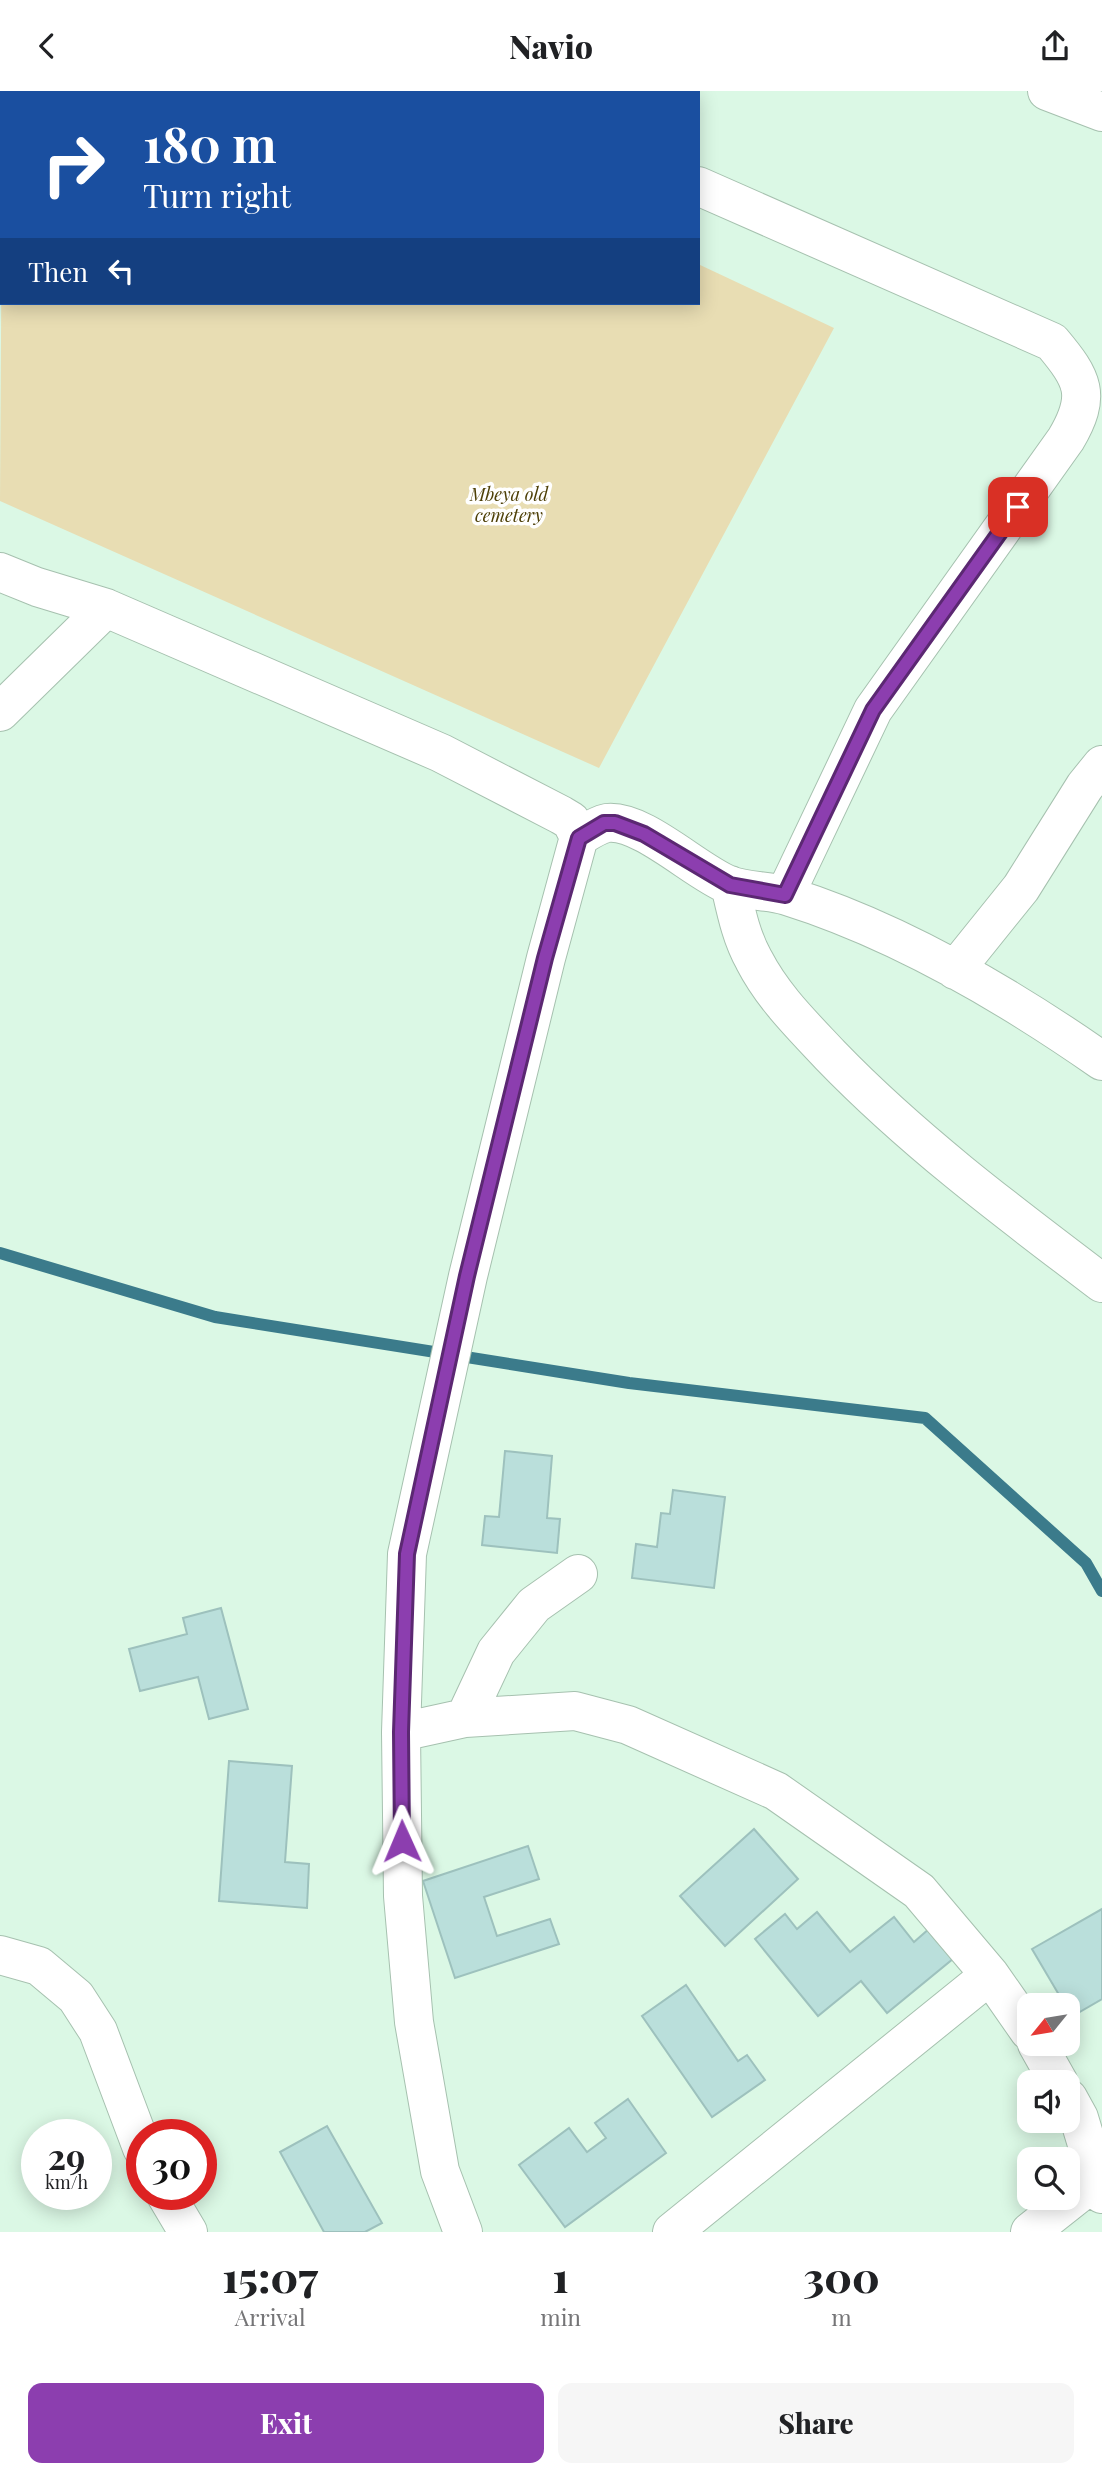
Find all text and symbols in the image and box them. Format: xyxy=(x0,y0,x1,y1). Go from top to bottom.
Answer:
text: Navio xyxy=(509,24,593,67)
icon: back xyxy=(28,27,66,65)
icon: share xyxy=(1036,27,1074,65)
text: 180 m xyxy=(143,110,277,175)
icon: right xyxy=(28,119,119,210)
text: Turn right xyxy=(143,173,291,216)
icon: left xyxy=(102,252,140,290)
text: Then xyxy=(28,254,88,289)
pin xyxy=(988,477,1048,537)
park label: Mbeya old cemetery xyxy=(469,482,549,527)
icon: arrive xyxy=(999,488,1037,526)
position arrow xyxy=(365,1804,439,1878)
north arrow xyxy=(1017,1993,1080,2056)
map controls xyxy=(1017,1993,1080,2210)
button: sound xyxy=(1017,2070,1080,2133)
speed limit sign: 30 xyxy=(126,2119,217,2210)
text: 29 xyxy=(48,2132,85,2179)
button: search xyxy=(1017,2147,1080,2210)
text: km/h xyxy=(45,2170,88,2194)
text: 15:07 xyxy=(222,2248,318,2304)
text: 1 xyxy=(553,2248,569,2304)
text: 300 xyxy=(803,2248,880,2304)
text: Arrival xyxy=(235,2301,306,2332)
text: min xyxy=(540,2301,581,2332)
text: m xyxy=(831,2301,852,2332)
button: Exit xyxy=(28,2383,544,2463)
button: Share xyxy=(558,2383,1074,2463)

